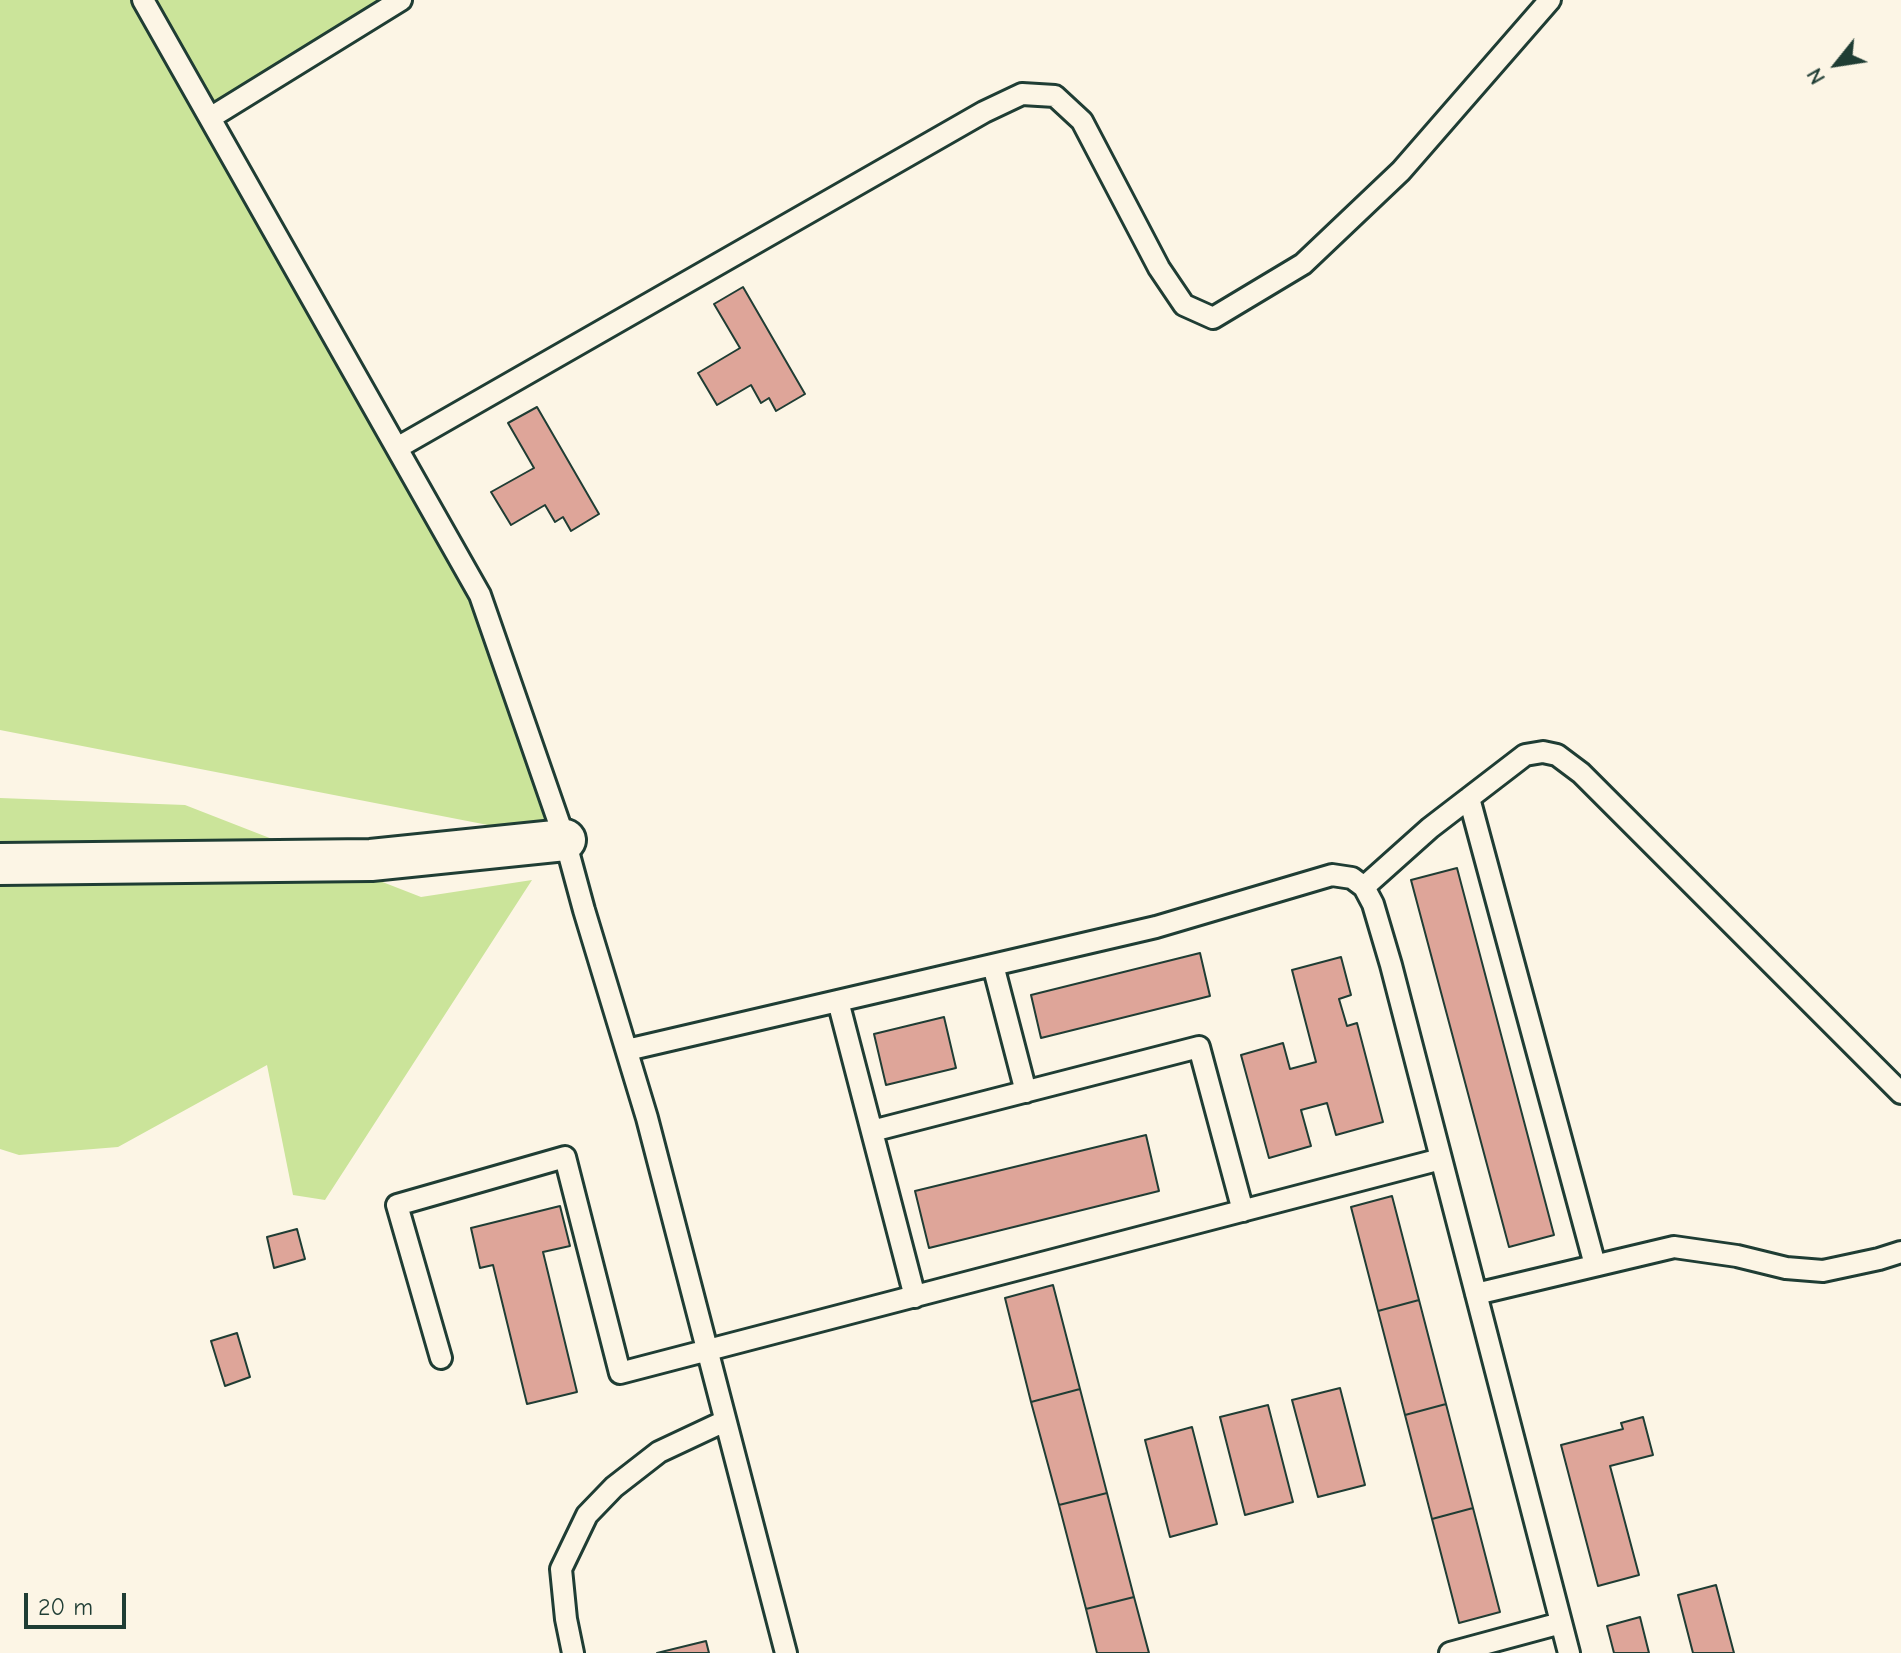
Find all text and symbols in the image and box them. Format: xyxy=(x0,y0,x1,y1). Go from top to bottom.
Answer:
north arrow xyxy=(1797,24,1877,104)
text: N xyxy=(1801,63,1831,89)
scale bar xyxy=(28,1577,130,1627)
text: 20 m xyxy=(38,1593,93,1621)

